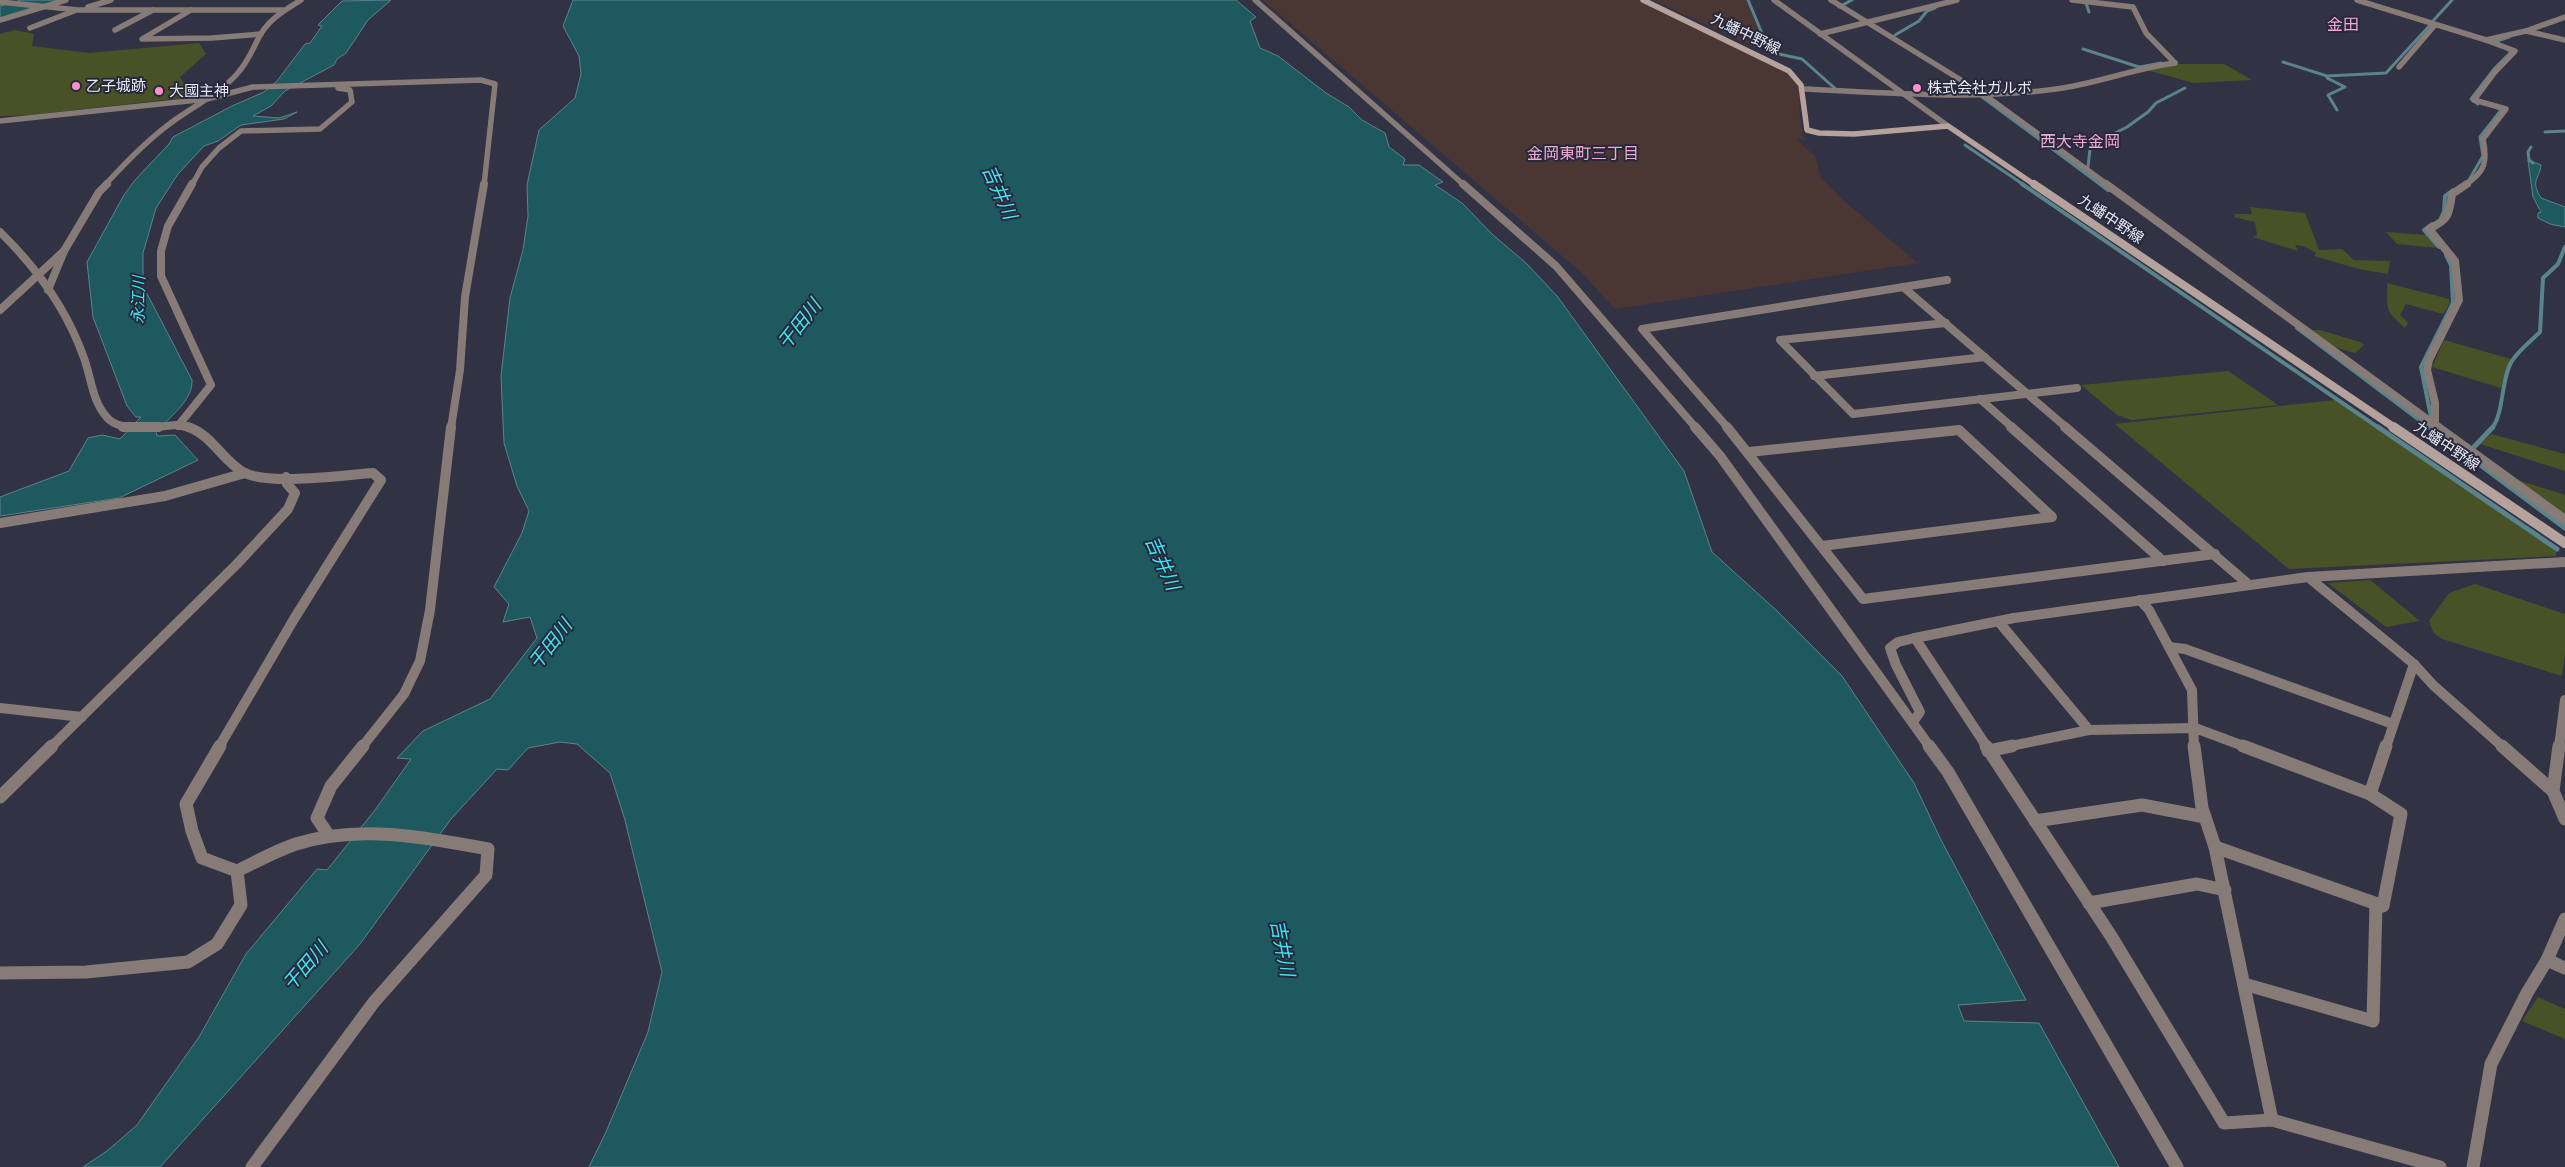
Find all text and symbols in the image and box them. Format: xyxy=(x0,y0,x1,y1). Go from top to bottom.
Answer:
street label: 九蟠中野線 xyxy=(1708,9,1784,59)
district label: 金田 xyxy=(2327,15,2359,35)
place label: 乙子城跡 xyxy=(86,77,146,95)
place label: 株式会社ガルボ xyxy=(1927,79,2032,97)
marker: 乙子城跡 xyxy=(70,80,82,92)
place label: 大國主神 xyxy=(169,82,229,100)
marker: 株式会社ガルボ xyxy=(1911,82,1923,94)
marker: 大國主神 xyxy=(153,85,165,97)
district label: 西大寺金岡 xyxy=(2040,132,2120,152)
district label: 金岡東町三丁目 xyxy=(1527,144,1639,164)
water label: 吉井川 xyxy=(977,161,1022,225)
street label: 九蟠中野線 xyxy=(2075,191,2147,247)
water label: 永江川 xyxy=(129,274,149,324)
water label: 干田川 xyxy=(773,293,828,354)
street label: 九蟠中野線 xyxy=(2411,418,2483,474)
water label: 吉井川 xyxy=(1140,532,1185,596)
water label: 干田川 xyxy=(524,613,579,674)
water label: 吉井川 xyxy=(1265,918,1300,980)
water label: 干田川 xyxy=(278,936,335,996)

